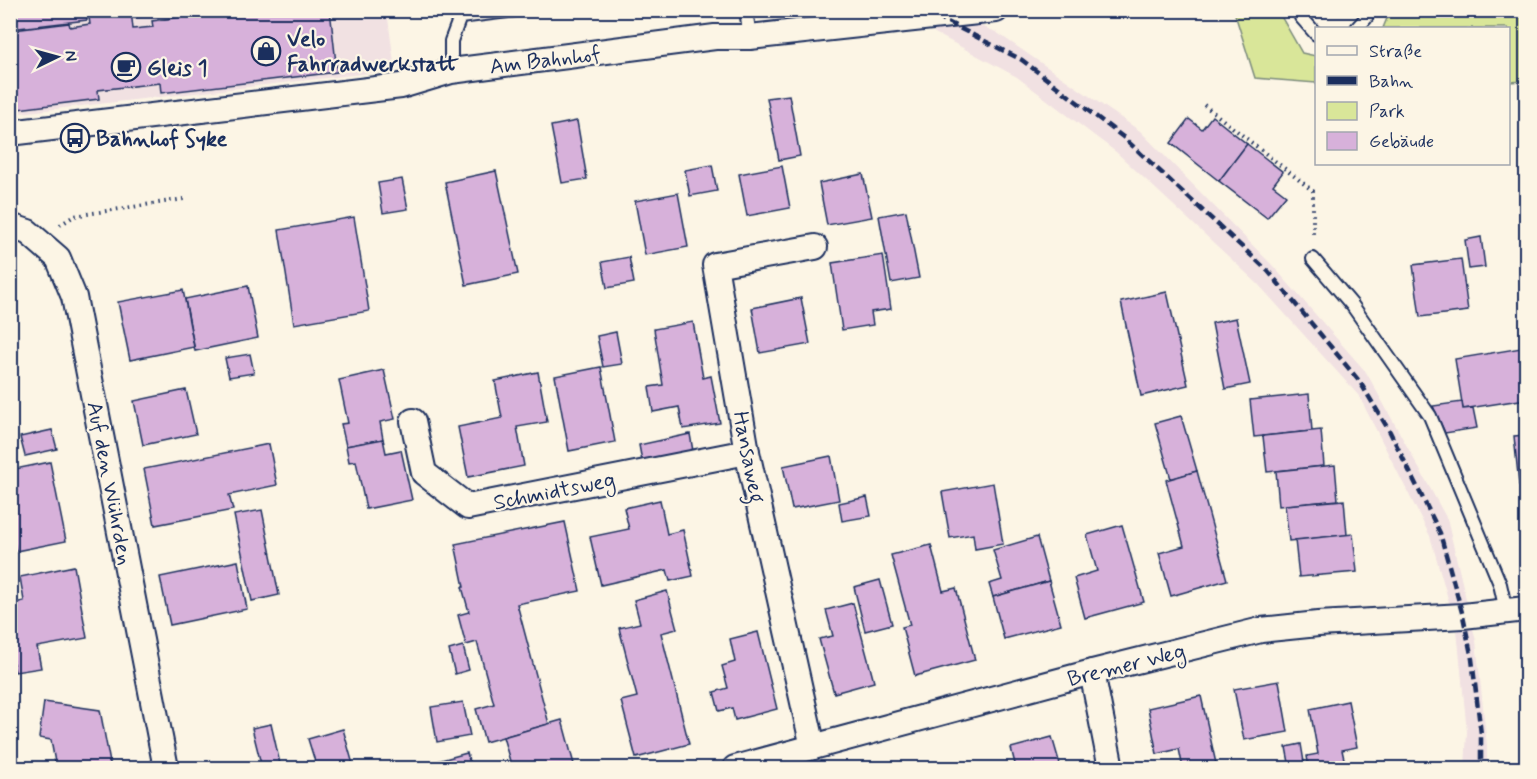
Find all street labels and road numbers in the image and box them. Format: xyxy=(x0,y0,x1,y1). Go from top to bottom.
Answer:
street label: Am Bahnhof xyxy=(488,40,602,82)
street label: Auf den Wührden xyxy=(79,399,139,568)
street label: Hansaweg xyxy=(722,409,771,506)
street label: Schmidtsweg xyxy=(491,466,618,520)
street label: Bremer Weg xyxy=(1065,638,1189,697)

